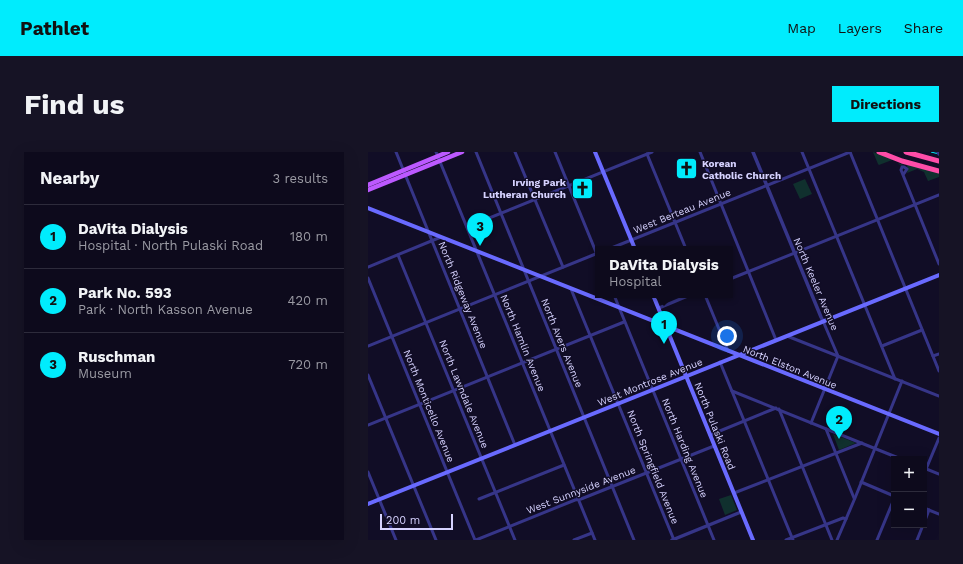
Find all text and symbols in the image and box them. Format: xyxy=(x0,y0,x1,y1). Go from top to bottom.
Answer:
text: Pathlet xyxy=(20,17,89,40)
text: Map xyxy=(787,20,816,36)
text: Layers xyxy=(838,20,882,36)
text: Share xyxy=(904,20,943,36)
button: Directions xyxy=(832,86,939,122)
text: Find us xyxy=(24,88,124,121)
church icon: Korean Catholic Church xyxy=(673,156,699,182)
place label: Korean Catholic Church xyxy=(702,158,781,181)
text: Nearby xyxy=(40,168,99,188)
text: 3 results xyxy=(273,171,328,186)
church icon: Irving Park Lutheran Church xyxy=(569,175,595,201)
place label: Irving Park Lutheran Church xyxy=(483,177,567,200)
street label: West Berteau Avenue xyxy=(632,186,733,236)
pin: 3 xyxy=(467,213,493,246)
text: DaVita Dialysis xyxy=(78,220,188,238)
text: 1 xyxy=(50,229,56,244)
text: 180 m xyxy=(290,229,328,244)
street label: North Keeler Avenue xyxy=(791,236,841,332)
text: Hospital · North Pulaski Road xyxy=(78,238,263,253)
street label: North Ridgeway Avenue xyxy=(437,240,490,350)
popup xyxy=(595,246,733,298)
text: DaVita Dialysis xyxy=(609,256,719,274)
text: Hospital xyxy=(609,274,662,289)
text: Park No. 593 xyxy=(78,284,172,302)
text: 2 xyxy=(49,293,57,308)
text: 420 m xyxy=(288,293,328,308)
street label: North Hamlin Avenue xyxy=(498,293,548,393)
street label: North Avers Avenue xyxy=(539,297,585,389)
text: Park · North Kasson Avenue xyxy=(78,302,253,317)
pin: 1 xyxy=(651,311,677,344)
your location xyxy=(717,326,737,346)
street label: North Lawndale Avenue xyxy=(437,338,491,450)
street label: North Elston Avenue xyxy=(741,343,839,391)
text: Ruschman xyxy=(78,348,155,366)
street label: North Monticello Avenue xyxy=(401,348,457,464)
street label: West Montrose Avenue xyxy=(596,356,704,408)
text: 3 xyxy=(49,357,57,372)
text: 720 m xyxy=(288,357,328,372)
text: Museum xyxy=(78,366,132,381)
street label: North Pulaski Road xyxy=(692,381,738,471)
street label: North Harding Avenue xyxy=(660,397,710,500)
pin: 2 xyxy=(826,406,852,439)
street label: North Springfield Avenue xyxy=(625,408,681,526)
map controls xyxy=(891,456,927,528)
button: + xyxy=(891,456,927,492)
street label: West Sunnyside Avenue xyxy=(525,464,637,516)
button: − xyxy=(891,492,927,528)
scale bar xyxy=(380,512,453,531)
text: 200 m xyxy=(386,514,420,527)

